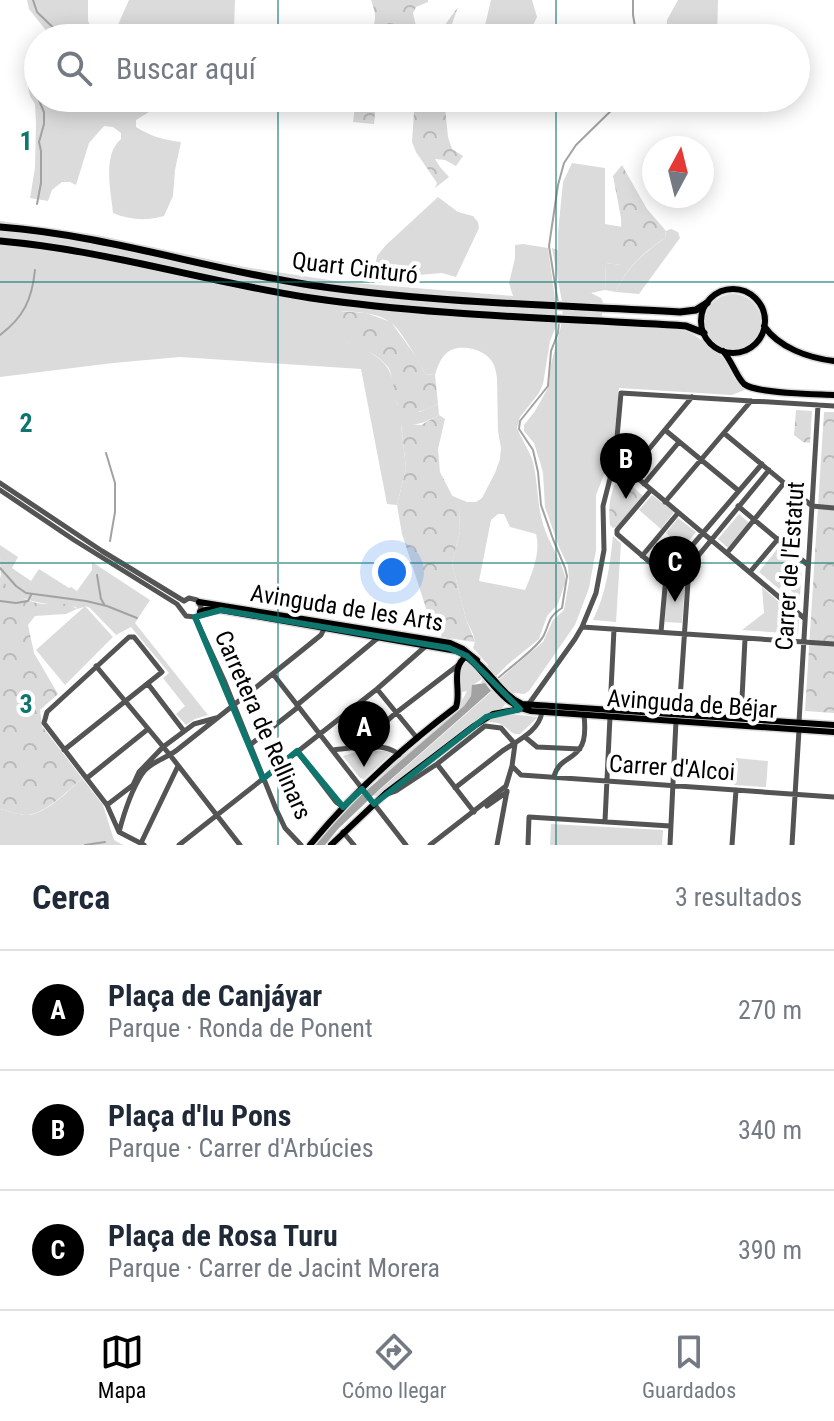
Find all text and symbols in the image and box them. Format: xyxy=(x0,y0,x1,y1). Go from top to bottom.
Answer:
search box xyxy=(24,24,810,112)
icon: search xyxy=(52,46,96,90)
text: Buscar aquí xyxy=(116,51,256,86)
text: 1 xyxy=(19,126,33,156)
north arrow xyxy=(642,136,714,208)
street label: Quart Cinturó xyxy=(290,246,420,290)
text: 2 xyxy=(19,408,33,438)
pin: B xyxy=(600,433,652,499)
street label: Carrer de l'Estatut xyxy=(770,481,810,651)
pin: C xyxy=(649,536,701,602)
your location xyxy=(372,552,412,592)
street label: Avinguda de les Arts xyxy=(249,579,445,637)
street label: Carretera de Rellinars xyxy=(209,626,317,824)
street label: Avinguda de Béjar xyxy=(606,684,778,724)
text: 3 xyxy=(19,689,33,719)
pin: A xyxy=(338,701,390,767)
street label: Carrer d'Alcoi xyxy=(608,750,736,786)
text: Cerca xyxy=(32,877,110,917)
text: 3 resultados xyxy=(675,882,802,912)
text: Plaça de Canjáyar xyxy=(108,978,322,1013)
text: A xyxy=(50,995,66,1025)
text: 270 m xyxy=(738,995,802,1025)
text: Parque · Ronda de Ponent xyxy=(108,1013,373,1043)
text: Plaça d'Iu Pons xyxy=(108,1098,291,1133)
text: B xyxy=(51,1115,65,1145)
text: 340 m xyxy=(738,1115,802,1145)
text: Parque · Carrer d'Arbúcies xyxy=(108,1133,374,1163)
text: Plaça de Rosa Turu xyxy=(108,1218,338,1253)
text: C xyxy=(51,1235,65,1265)
text: 390 m xyxy=(738,1235,802,1265)
text: Parque · Carrer de Jacint Morera xyxy=(108,1253,440,1283)
tab: Mapa xyxy=(98,1330,146,1403)
tab: Cómo llegar xyxy=(342,1330,447,1403)
tab: Guardados xyxy=(642,1330,736,1403)

